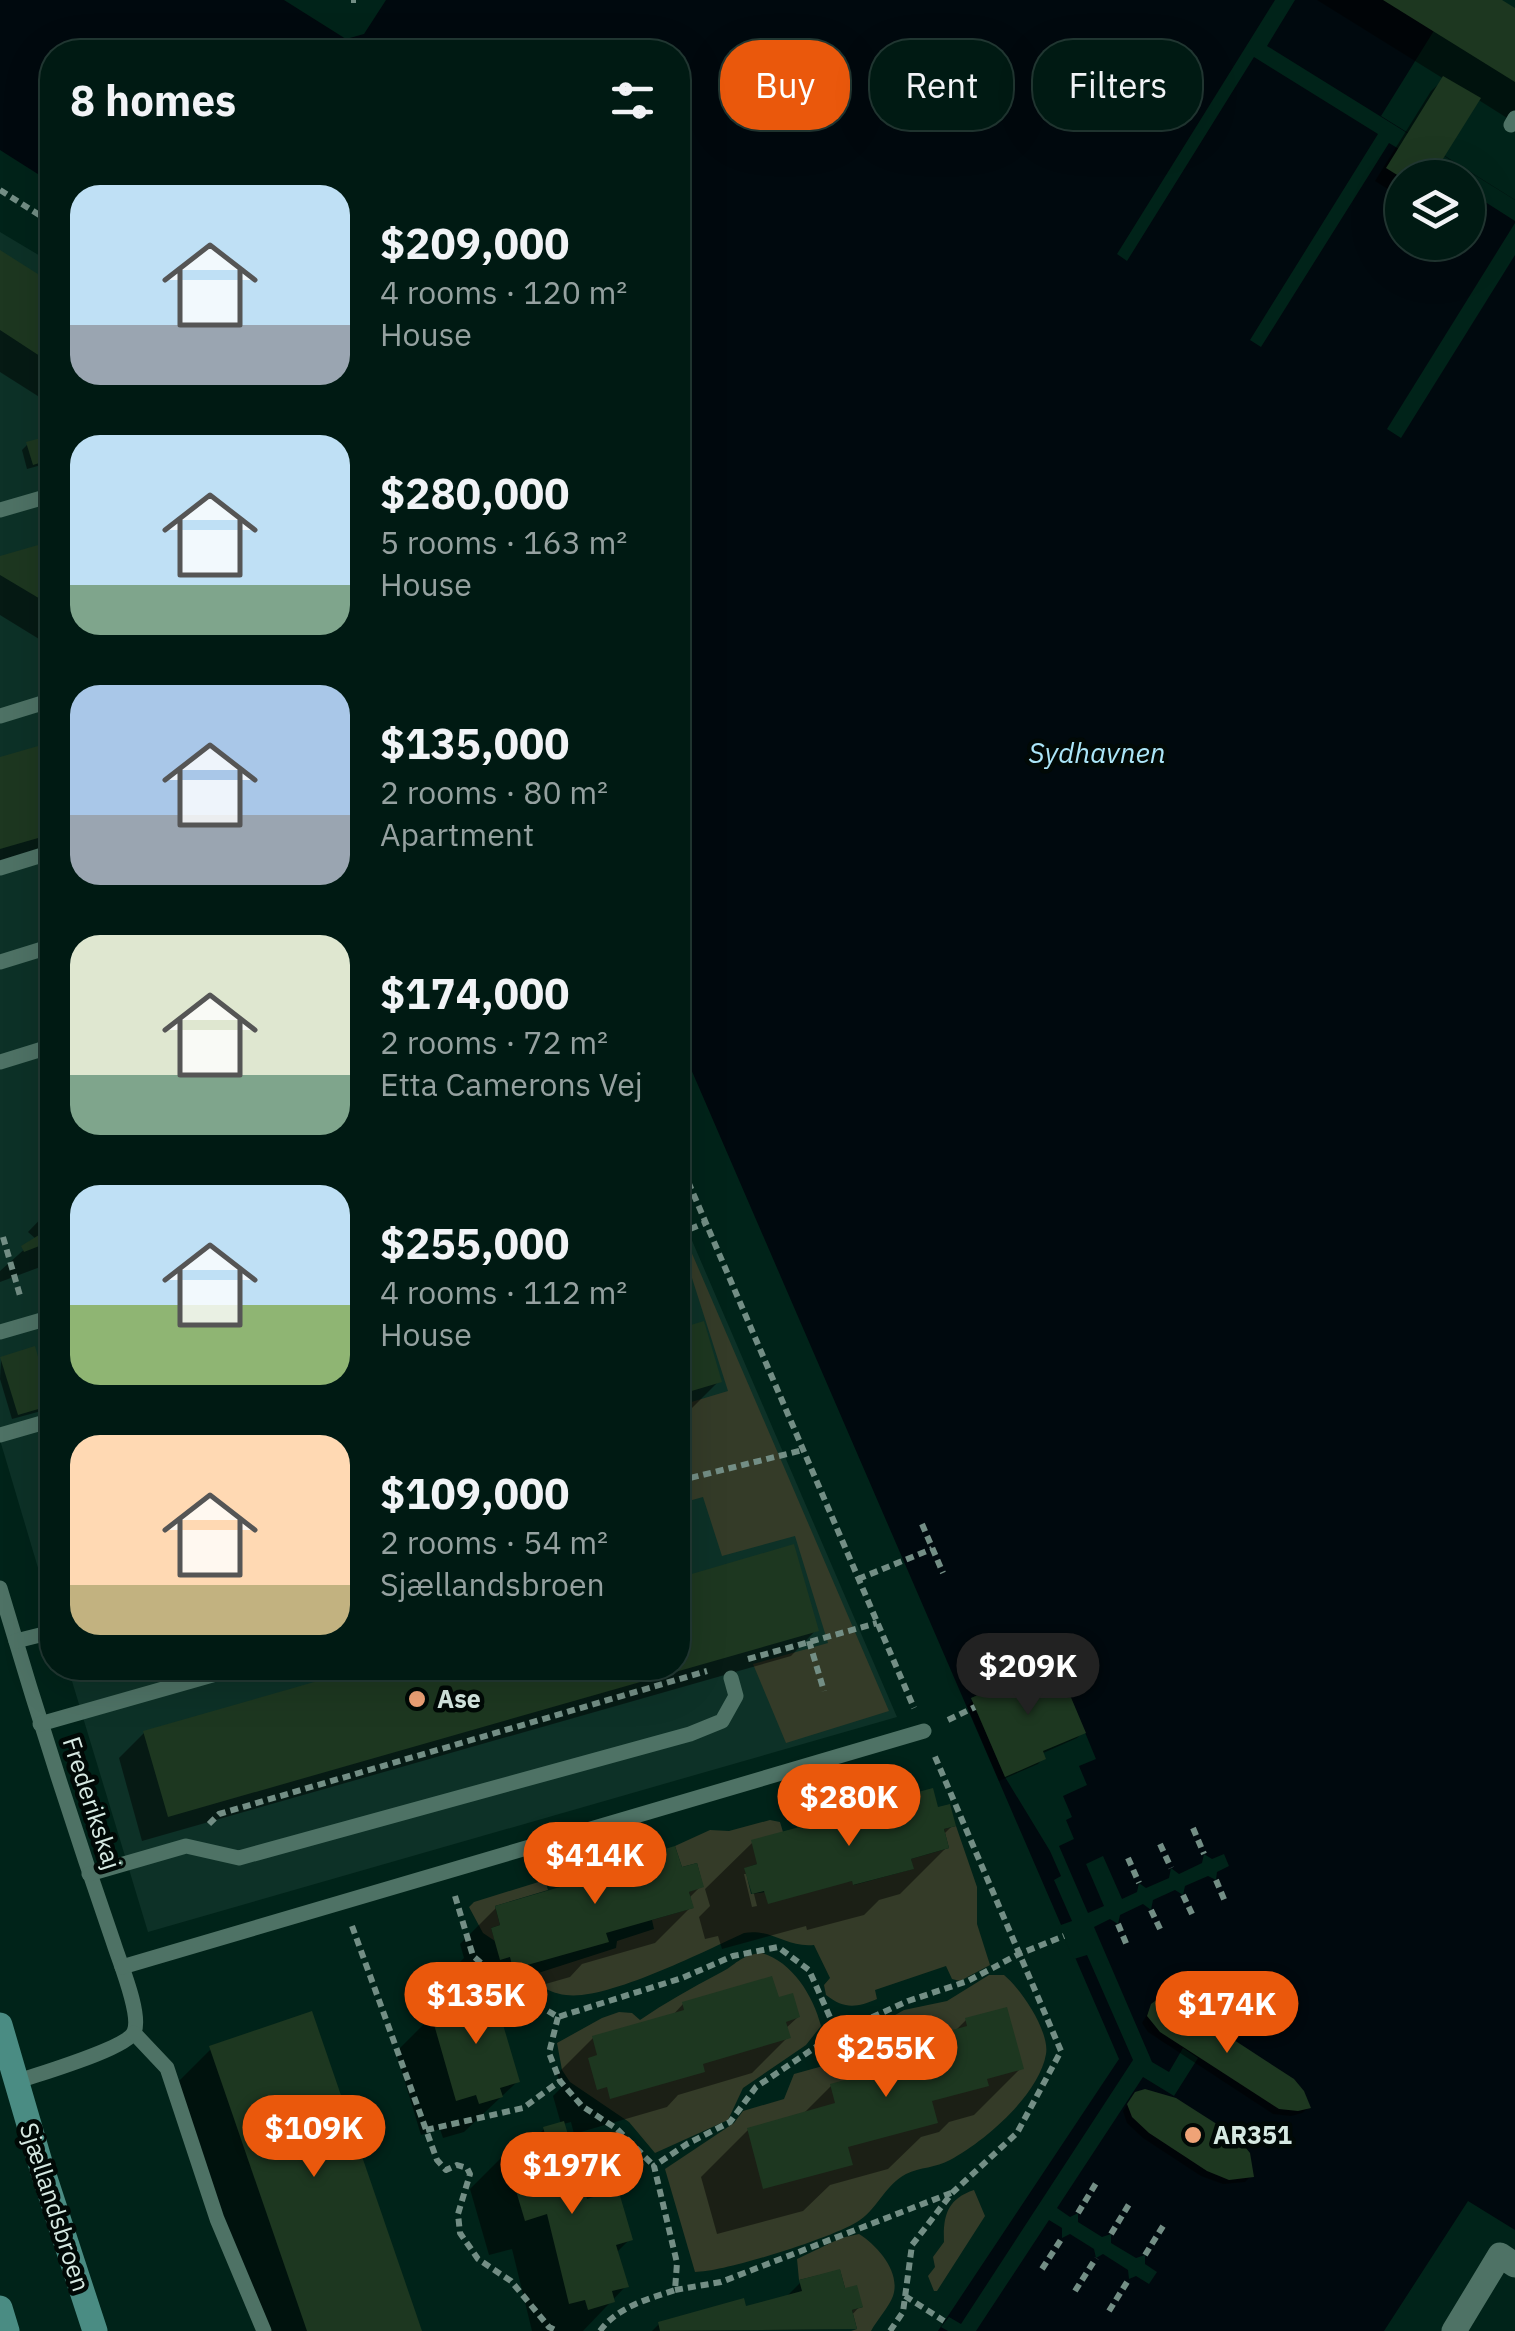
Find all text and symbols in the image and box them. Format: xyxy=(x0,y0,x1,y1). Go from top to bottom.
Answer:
chip: Buy xyxy=(720,40,850,130)
chip: Rent xyxy=(870,40,1013,130)
chip: Filters xyxy=(1033,40,1202,130)
text: 8 homes xyxy=(70,73,236,128)
icon: filters xyxy=(605,73,660,128)
map controls xyxy=(1385,160,1485,260)
button: layers xyxy=(1385,160,1485,260)
text: $209,000 xyxy=(380,216,569,271)
icon: home xyxy=(150,225,270,345)
text: 4 rooms · 120 m² xyxy=(380,271,627,313)
text: House xyxy=(380,313,472,355)
text: $280,000 xyxy=(380,466,569,521)
icon: home xyxy=(150,475,270,595)
text: 5 rooms · 163 m² xyxy=(380,521,627,563)
text: House xyxy=(380,563,472,605)
text: $135,000 xyxy=(380,716,569,771)
icon: home xyxy=(150,725,270,845)
water label: Sydhavnen xyxy=(1028,734,1166,771)
text: 2 rooms · 80 m² xyxy=(380,771,608,813)
text: Apartment xyxy=(380,813,534,855)
text: $174,000 xyxy=(380,966,569,1021)
icon: home xyxy=(150,975,270,1095)
text: 2 rooms · 72 m² xyxy=(380,1021,608,1063)
text: Etta Camerons Vej xyxy=(380,1063,643,1105)
text: $255,000 xyxy=(380,1216,569,1271)
icon: home xyxy=(150,1225,270,1345)
text: 4 rooms · 112 m² xyxy=(380,1271,627,1313)
text: House xyxy=(380,1313,472,1355)
text: $109,000 xyxy=(380,1466,569,1521)
icon: home xyxy=(150,1475,270,1595)
text: 2 rooms · 54 m² xyxy=(380,1521,608,1563)
text: Sjællandsbroen xyxy=(380,1563,605,1605)
pin: $209K xyxy=(958,1633,1098,1718)
text: $209K xyxy=(978,1644,1078,1686)
place label: Ase xyxy=(437,1682,481,1715)
marker: Ase xyxy=(406,1688,428,1710)
street label: Frederikskaj xyxy=(56,1732,129,1873)
pin: $280K xyxy=(779,1764,919,1849)
text: $280K xyxy=(799,1775,899,1817)
pin: $414K xyxy=(525,1822,665,1907)
text: $414K xyxy=(545,1833,645,1875)
pin: $135K xyxy=(406,1962,546,2047)
pin: $174K xyxy=(1157,1971,1297,2056)
text: $135K xyxy=(426,1973,526,2015)
text: $174K xyxy=(1177,1982,1277,2024)
pin: $255K xyxy=(816,2015,956,2100)
text: $255K xyxy=(836,2026,936,2068)
pin: $109K xyxy=(244,2095,384,2180)
text: $109K xyxy=(264,2106,364,2148)
street label: Sjællandsbroen xyxy=(13,2118,98,2295)
place label: AR351 xyxy=(1213,2118,1292,2151)
marker: AR351 xyxy=(1182,2124,1204,2146)
pin: $197K xyxy=(502,2132,642,2217)
text: $197K xyxy=(522,2143,622,2185)

